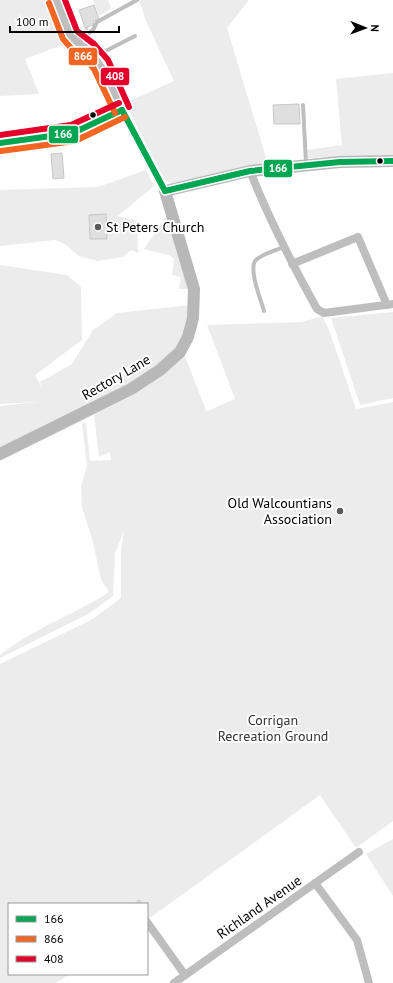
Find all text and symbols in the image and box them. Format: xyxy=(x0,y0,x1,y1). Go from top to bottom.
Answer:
scale bar xyxy=(10,8,119,34)
north arrow xyxy=(345,8,385,48)
text: 100 m xyxy=(16,14,49,29)
text: N xyxy=(368,24,382,32)
line badge: 866 xyxy=(68,47,98,66)
text: 866 xyxy=(74,49,92,63)
line badge: 408 xyxy=(100,67,130,86)
text: 408 xyxy=(106,69,124,83)
unlabelled marker xyxy=(88,110,98,120)
line badge: 166 xyxy=(48,125,79,144)
text: 166 xyxy=(54,127,72,141)
unlabelled marker xyxy=(375,156,385,166)
line badge: 166 xyxy=(263,159,293,178)
text: 166 xyxy=(269,161,287,175)
place label: St Peters Church xyxy=(106,218,204,236)
marker: St Peters Church xyxy=(93,222,103,232)
street label: Rectory Lane xyxy=(78,350,154,404)
place label: Old Walcountians Association xyxy=(228,494,332,528)
marker: Old Walcountians Association xyxy=(335,506,345,516)
park label: Corrigan Recreation Ground xyxy=(218,711,328,745)
street label: Richland Avenue xyxy=(213,871,305,943)
legend xyxy=(8,903,148,975)
text: 166 xyxy=(44,911,64,926)
text: 866 xyxy=(44,931,64,946)
text: 408 xyxy=(44,951,64,966)

